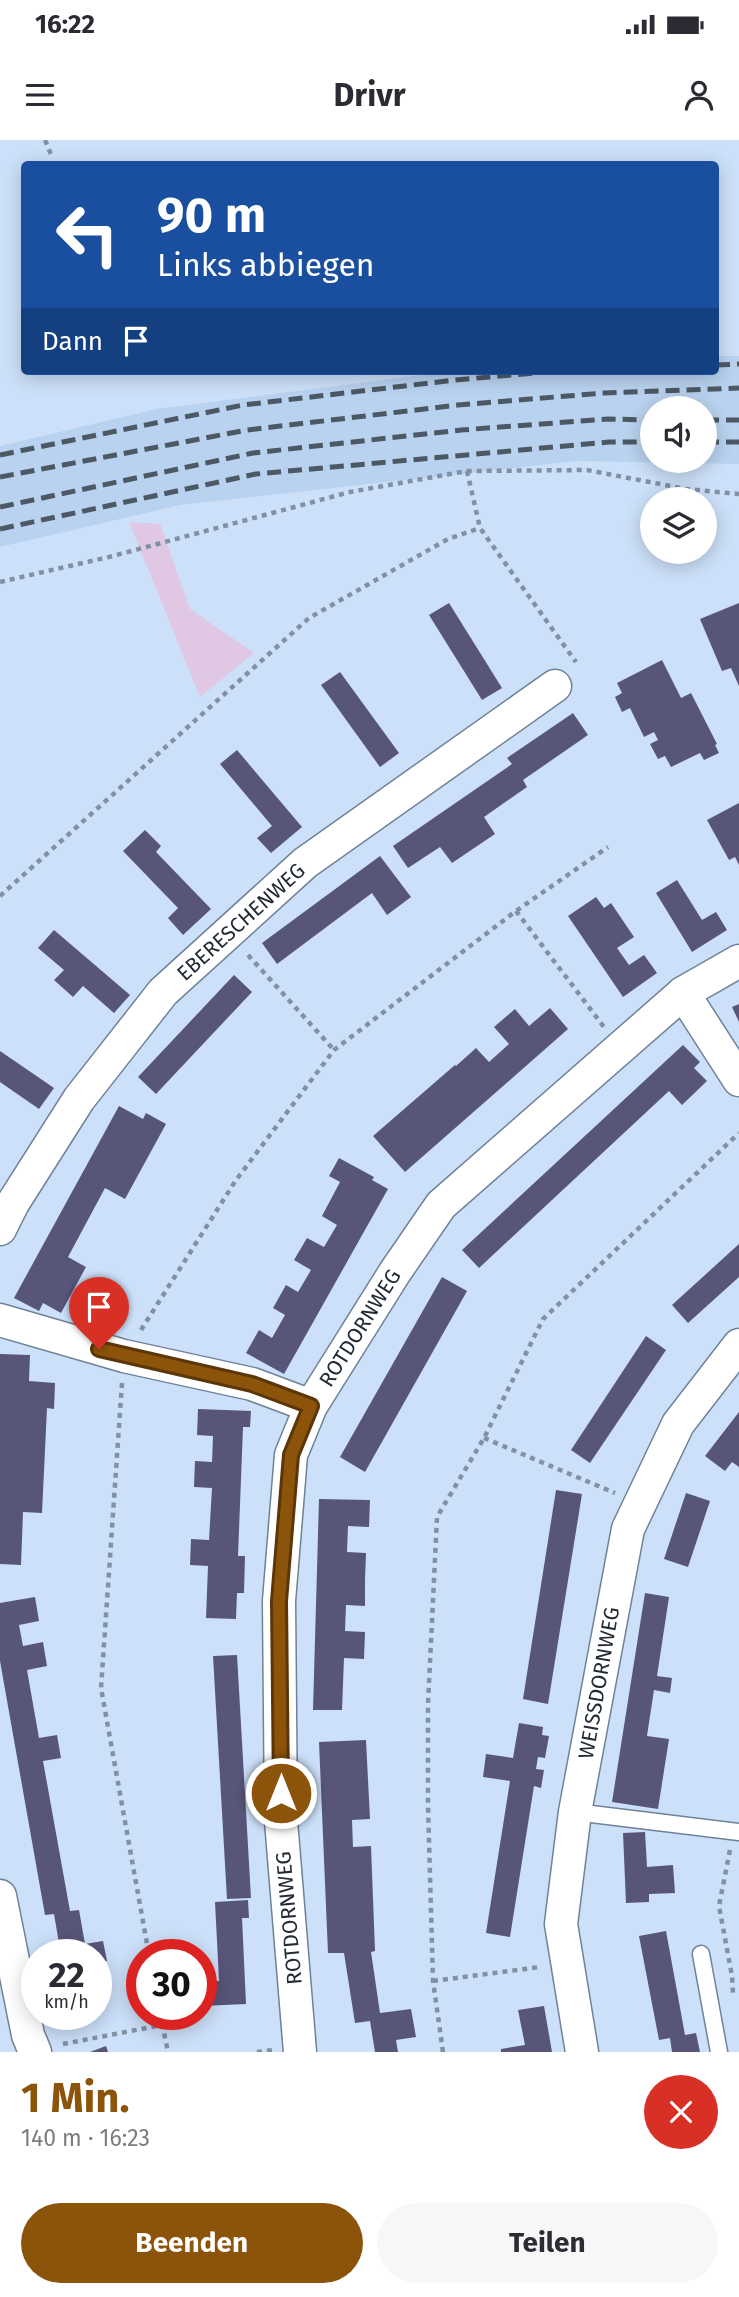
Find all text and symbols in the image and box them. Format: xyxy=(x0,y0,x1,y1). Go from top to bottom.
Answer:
text: 16:22 xyxy=(35,9,95,40)
icon: menu xyxy=(21,76,59,114)
text: Drivr xyxy=(334,76,405,114)
icon: person xyxy=(680,76,718,114)
text: 90 m xyxy=(157,186,266,245)
icon: left xyxy=(42,189,133,280)
text: Links abbiegen xyxy=(157,246,375,284)
icon: arrive xyxy=(117,322,155,360)
text: Dann xyxy=(42,326,103,357)
map controls xyxy=(640,396,717,564)
button: sound xyxy=(640,396,717,473)
button: layers xyxy=(640,487,717,564)
street label: EBERESCHENWEG xyxy=(172,858,310,986)
street label: ROTDORNWEG xyxy=(314,1264,406,1392)
pin xyxy=(69,1277,129,1349)
icon: arrive xyxy=(80,1288,118,1326)
street label: WEISSDORNWEG xyxy=(573,1605,625,1761)
position arrow xyxy=(244,1756,318,1830)
street label: ROTDORNWEG xyxy=(270,1850,308,1986)
speed limit sign: 30 xyxy=(126,1939,217,2030)
text: 22 xyxy=(48,1954,85,1996)
text: km/h xyxy=(44,1991,89,2013)
text: 1 Min. xyxy=(21,2073,130,2123)
button: close xyxy=(644,2075,718,2149)
text: 140 m · 16:23 xyxy=(21,2124,150,2152)
button: Beenden xyxy=(21,2203,363,2283)
button: Teilen xyxy=(377,2203,718,2283)

